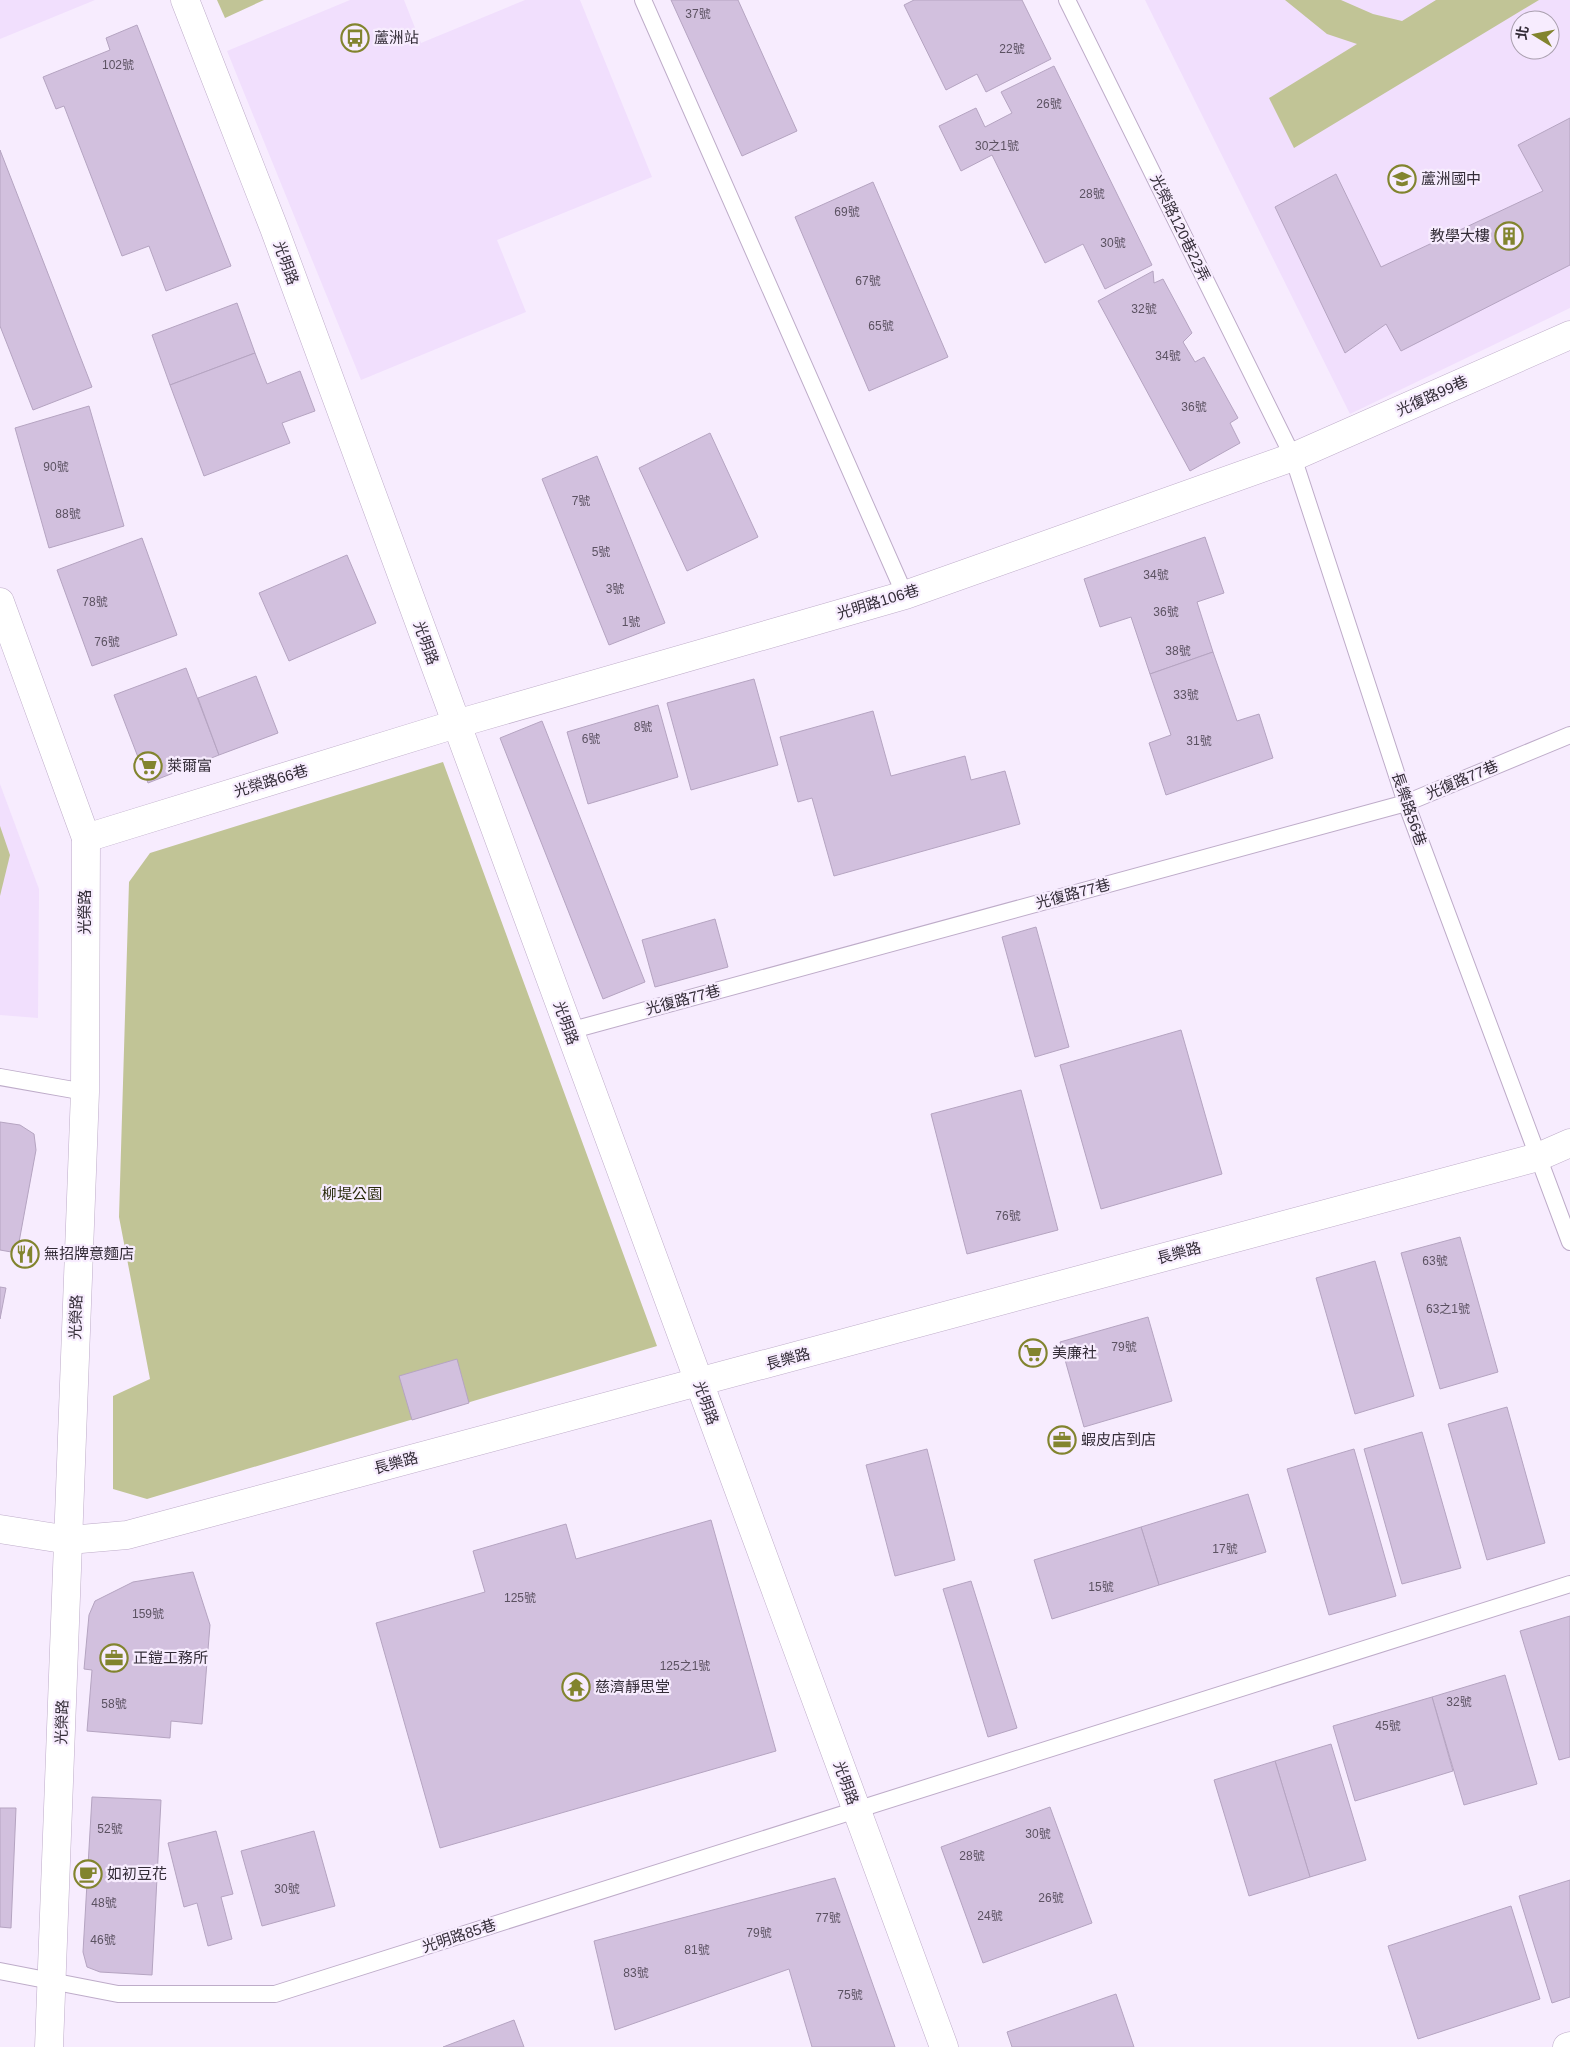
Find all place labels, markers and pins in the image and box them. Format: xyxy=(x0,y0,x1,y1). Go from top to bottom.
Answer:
bus stop icon: 蘆洲站 xyxy=(340,23,370,53)
place label: 蘆洲站 xyxy=(374,29,419,46)
school or university icon: 蘆洲國中 xyxy=(1387,164,1417,194)
place label: 蘆洲國中 xyxy=(1421,170,1481,187)
building icon: 教學大樓 xyxy=(1494,221,1524,251)
place label: 教學大樓 xyxy=(1430,227,1490,244)
supermarket icon: 萊爾富 xyxy=(133,751,163,781)
place label: 萊爾富 xyxy=(167,757,212,774)
restaurant icon: 無招牌意麵店 xyxy=(10,1239,40,1269)
place label: 無招牌意麵店 xyxy=(44,1245,134,1262)
supermarket icon: 美廉社 xyxy=(1018,1338,1048,1368)
place label: 美廉社 xyxy=(1052,1344,1097,1361)
office icon: 蝦皮店到店 xyxy=(1047,1425,1077,1455)
place label: 蝦皮店到店 xyxy=(1081,1431,1156,1448)
office icon: 正鎧工務所 xyxy=(99,1643,129,1673)
place label: 正鎧工務所 xyxy=(133,1649,208,1666)
temple icon: 慈濟靜思堂 xyxy=(561,1672,591,1702)
place label: 慈濟靜思堂 xyxy=(595,1678,670,1695)
cafe icon: 如初豆花 xyxy=(73,1859,103,1889)
place label: 如初豆花 xyxy=(107,1865,167,1882)

